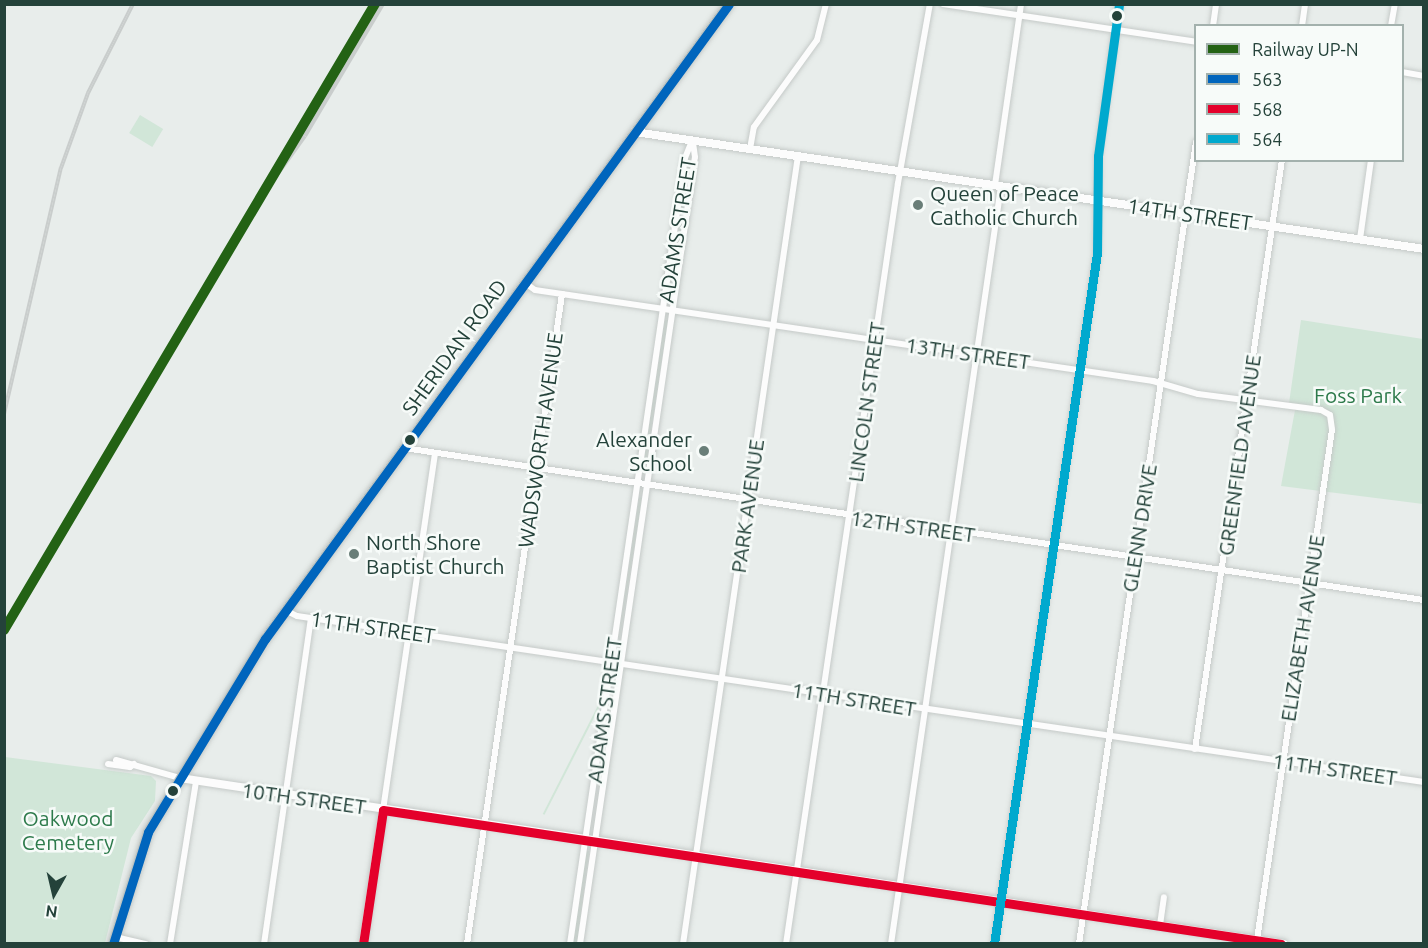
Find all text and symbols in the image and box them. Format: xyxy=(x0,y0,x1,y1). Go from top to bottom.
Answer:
unlabelled marker xyxy=(1111,10,1123,22)
legend xyxy=(1194,24,1404,162)
text: Railway UP-N xyxy=(1252,39,1359,59)
text: 563 xyxy=(1252,69,1282,89)
text: 568 xyxy=(1252,99,1282,119)
text: 564 xyxy=(1252,129,1282,149)
street label: ADAMS STREET xyxy=(653,155,701,305)
place label: Queen of Peace Catholic Church xyxy=(930,180,1079,230)
street label: 14TH STREET xyxy=(1126,193,1254,235)
marker: Queen of Peace Catholic Church xyxy=(911,198,925,212)
street label: SHERIDAN ROAD xyxy=(396,274,512,420)
street label: LINCOLN STREET xyxy=(842,320,890,484)
street label: WADSWORTH AVENUE xyxy=(512,331,568,549)
street label: 13TH STREET xyxy=(904,332,1032,374)
street label: GREENFIELD AVENUE xyxy=(1212,353,1266,557)
park label: Foss Park xyxy=(1314,382,1402,408)
place label: Alexander School xyxy=(596,426,692,476)
unlabelled marker xyxy=(404,434,416,446)
street label: PARK AVENUE xyxy=(725,437,769,575)
marker: Alexander School xyxy=(697,444,711,458)
street label: GLENN DRIVE xyxy=(1116,462,1162,594)
street label: 12TH STREET xyxy=(849,505,977,547)
place label: North Shore Baptist Church xyxy=(366,529,504,579)
street label: ELIZABETH AVENUE xyxy=(1275,533,1329,723)
marker: North Shore Baptist Church xyxy=(347,547,361,561)
street label: 11TH STREET xyxy=(309,606,437,648)
street label: ADAMS STREET xyxy=(581,635,627,785)
street label: 11TH STREET xyxy=(790,677,918,721)
street label: 11TH STREET xyxy=(1271,748,1399,790)
street label: 10TH STREET xyxy=(240,777,368,819)
unlabelled marker xyxy=(167,785,179,797)
park label: Oakwood Cemetery xyxy=(22,805,114,855)
north arrow xyxy=(24,864,84,924)
text: N xyxy=(44,902,59,922)

